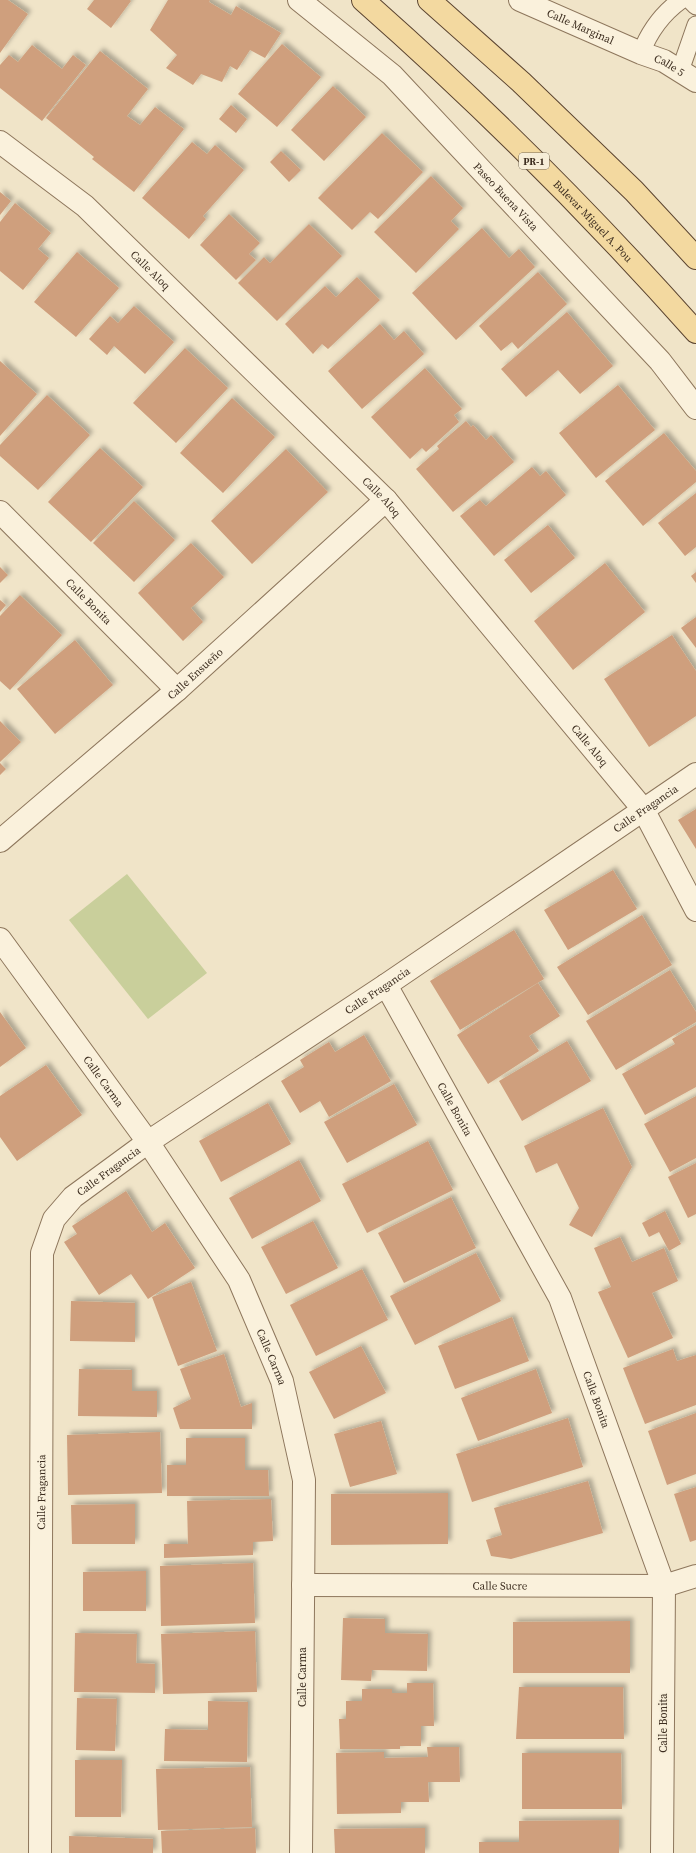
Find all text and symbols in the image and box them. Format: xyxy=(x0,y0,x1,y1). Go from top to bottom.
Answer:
street label: Calle Marginal xyxy=(544,6,616,48)
street label: Calle 5 xyxy=(652,51,688,80)
road number: PR-1 xyxy=(519,153,549,169)
street label: Paseo Buena Vista xyxy=(470,159,542,235)
street label: Bulevar Miguel A. Pou xyxy=(550,177,636,266)
street label: Calle Aloq xyxy=(127,247,174,294)
street label: Calle Aloq xyxy=(359,474,405,521)
street label: Calle Bonita xyxy=(62,575,115,628)
street label: Calle Ensueño xyxy=(164,645,226,703)
street label: Calle Aloq xyxy=(568,721,612,770)
street label: Calle Fragancia xyxy=(610,781,681,836)
street label: Calle Fragancia xyxy=(342,964,414,1018)
street label: Calle Carma xyxy=(80,1053,127,1110)
street label: Calle Bonita xyxy=(434,1080,476,1139)
street label: Calle Fragancia xyxy=(74,1143,144,1200)
street label: Calle Carma xyxy=(253,1326,290,1387)
street label: Calle Bonita xyxy=(579,1369,613,1431)
street label: Calle Fragancia xyxy=(34,1454,49,1530)
street label: Calle Sucre xyxy=(473,1578,528,1594)
street label: Calle Carma xyxy=(295,1647,310,1707)
street label: Calle Bonita xyxy=(656,1693,671,1753)

